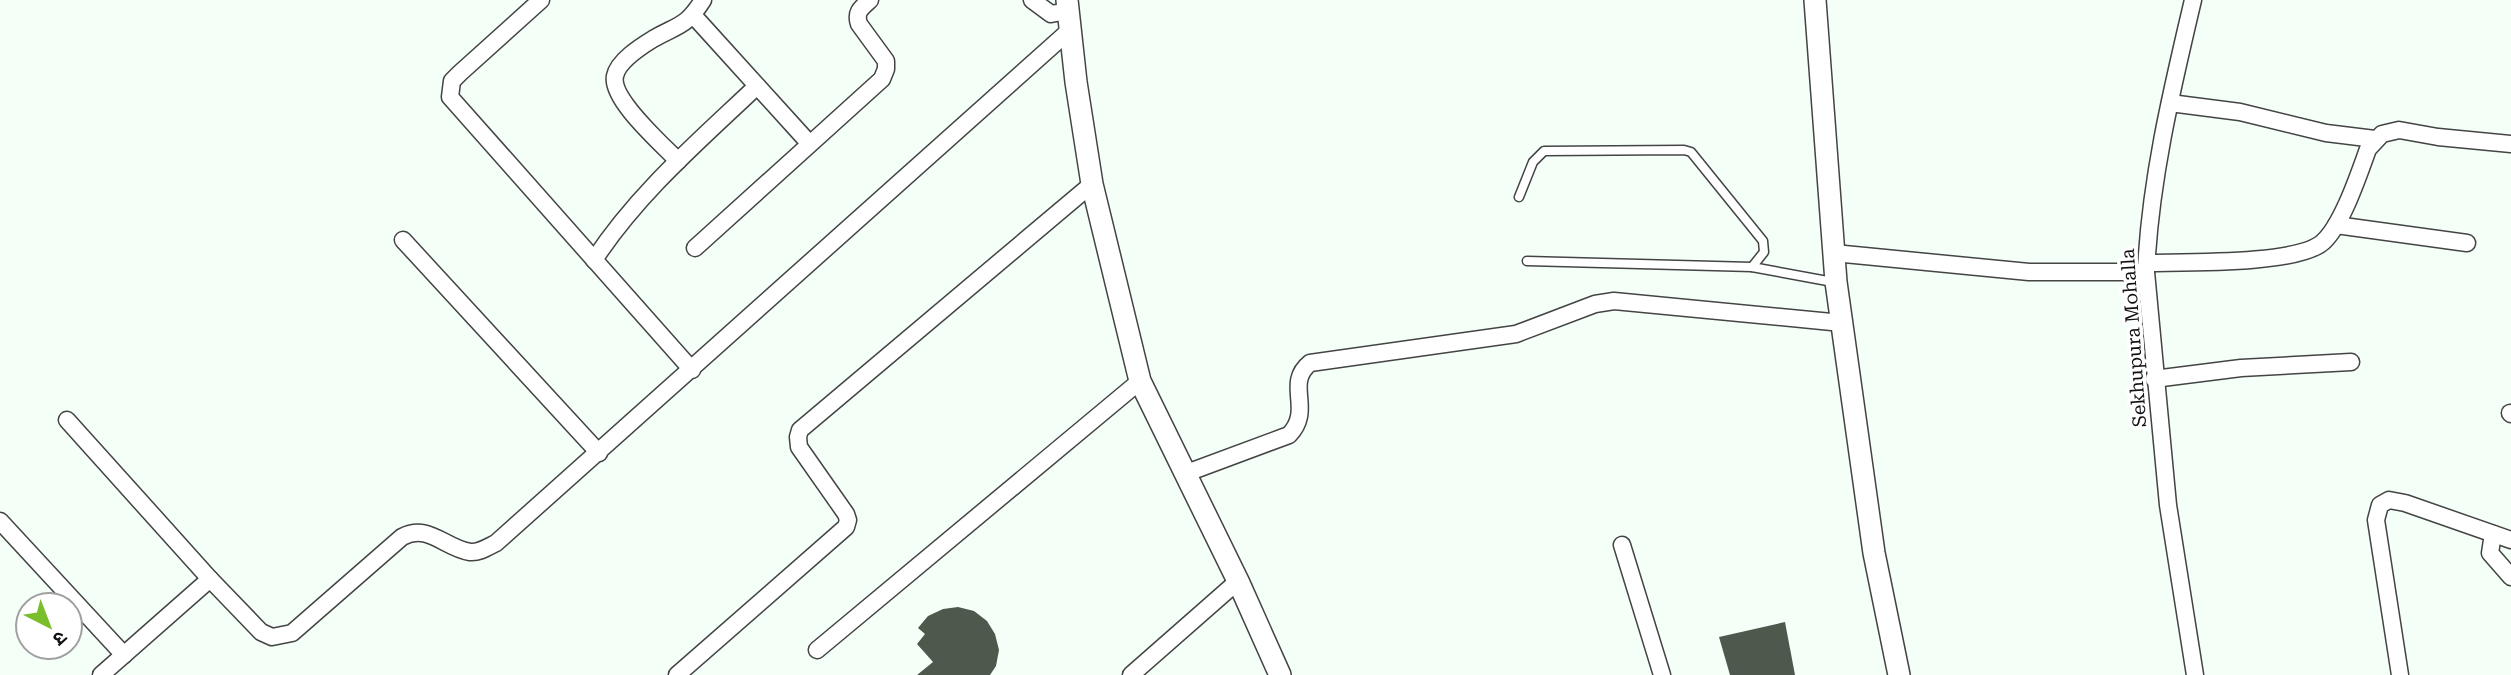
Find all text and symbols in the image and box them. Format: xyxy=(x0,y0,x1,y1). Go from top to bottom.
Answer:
street label: Sekhupura Mohalla xyxy=(2116,247,2151,428)
north arrow xyxy=(14,591,84,661)
text: उ xyxy=(48,626,72,651)

